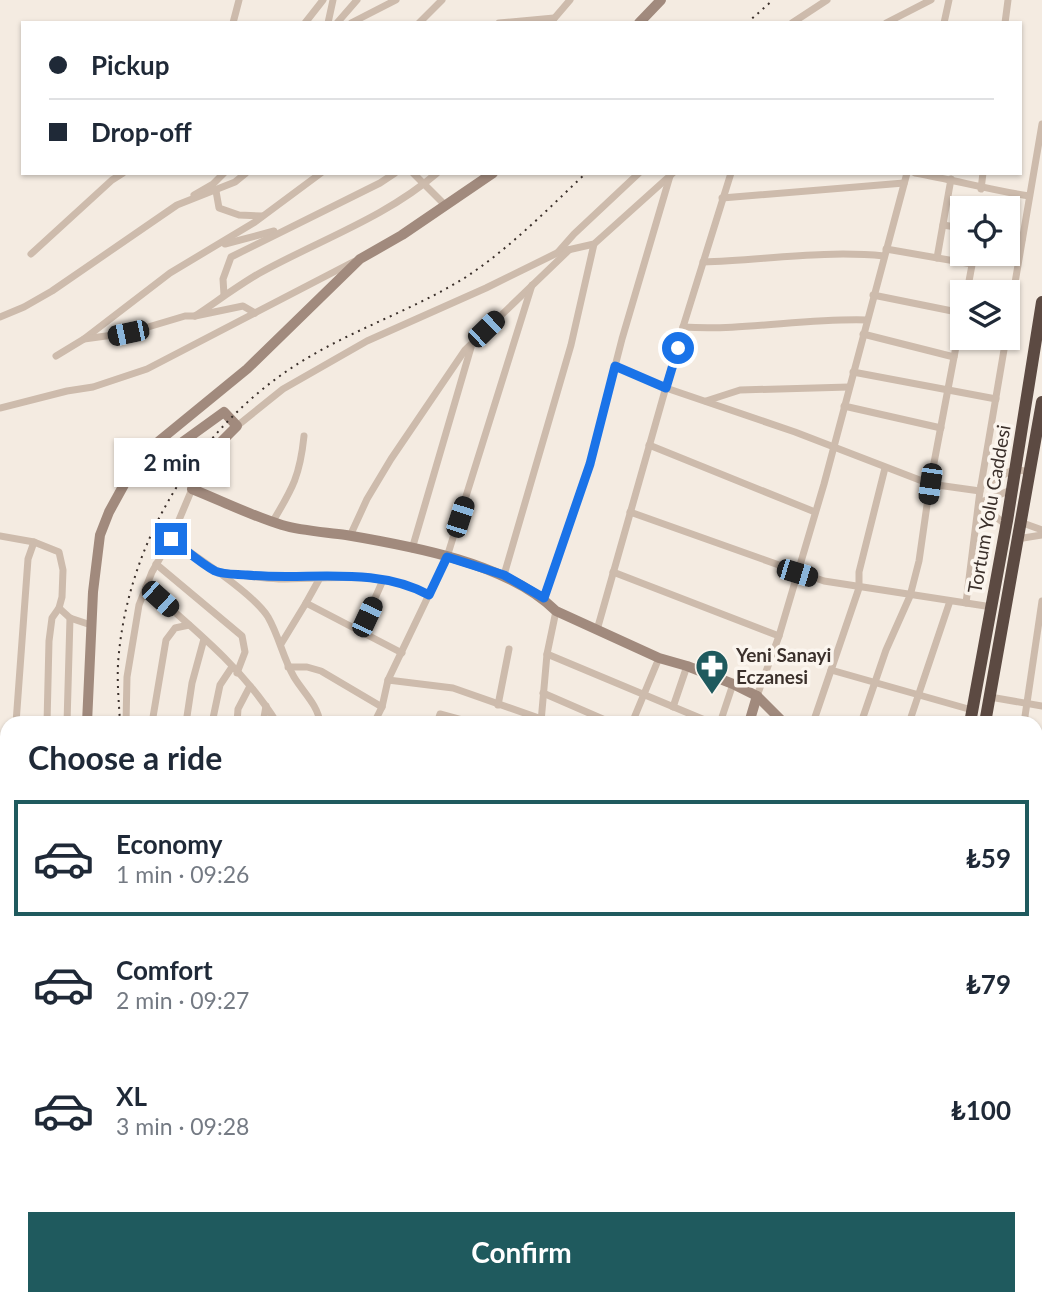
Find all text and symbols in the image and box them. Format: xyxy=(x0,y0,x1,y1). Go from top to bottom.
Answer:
text: Pickup xyxy=(91,49,170,81)
text: Drop-off xyxy=(91,116,192,148)
map controls xyxy=(950,196,1020,350)
button: locate xyxy=(950,196,1020,266)
button: layers xyxy=(950,280,1020,350)
car xyxy=(464,307,509,351)
car xyxy=(106,318,151,348)
route start xyxy=(662,332,694,364)
street label: Tortum Yolu Caddesi xyxy=(962,423,1015,595)
callout: 2 min xyxy=(113,438,229,486)
text: 2 min xyxy=(143,448,201,476)
car xyxy=(917,462,944,506)
car xyxy=(444,494,477,540)
route end xyxy=(155,523,187,555)
car xyxy=(774,557,821,589)
car xyxy=(138,577,183,621)
car xyxy=(349,594,386,640)
place label: Yeni Sanayi Eczanesi xyxy=(735,643,831,688)
pharmacy icon: Yeni Sanayi Eczanesi xyxy=(693,647,731,696)
text: Choose a ride xyxy=(28,738,222,777)
icon: car xyxy=(32,827,95,890)
text: Economy xyxy=(116,828,222,860)
text: ₺59 xyxy=(966,842,1011,874)
text: 1 min · 09:26 xyxy=(116,860,249,888)
icon: car xyxy=(32,953,95,1016)
text: Comfort xyxy=(116,954,213,986)
text: ₺79 xyxy=(966,968,1011,1000)
text: 2 min · 09:27 xyxy=(116,986,249,1014)
icon: car xyxy=(32,1079,95,1142)
text: XL xyxy=(116,1080,147,1112)
text: ₺100 xyxy=(951,1094,1011,1126)
text: 3 min · 09:28 xyxy=(116,1112,249,1140)
button: Confirm xyxy=(28,1212,1015,1292)

